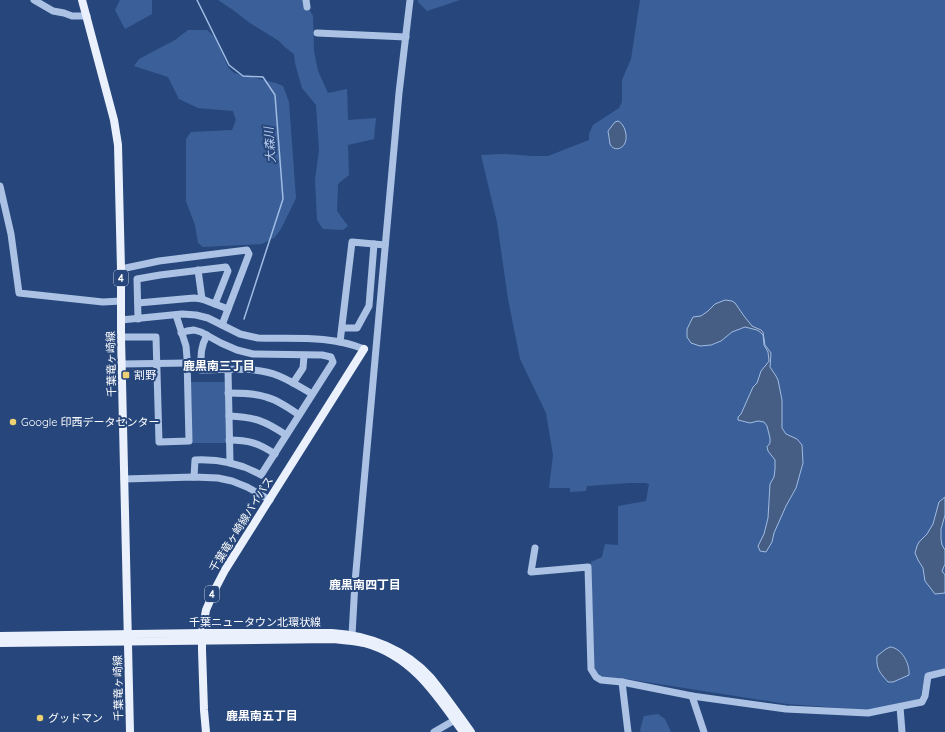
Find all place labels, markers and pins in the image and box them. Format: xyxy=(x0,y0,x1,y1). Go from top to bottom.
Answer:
place label: 割野 xyxy=(134,368,156,382)
marker: 割野 xyxy=(121,370,131,380)
place label: Google 印西データセンター xyxy=(21,415,159,429)
marker: Google 印西データセンター xyxy=(8,417,18,427)
place label: グッドマン xyxy=(48,711,103,725)
marker: グッドマン xyxy=(35,713,45,723)

